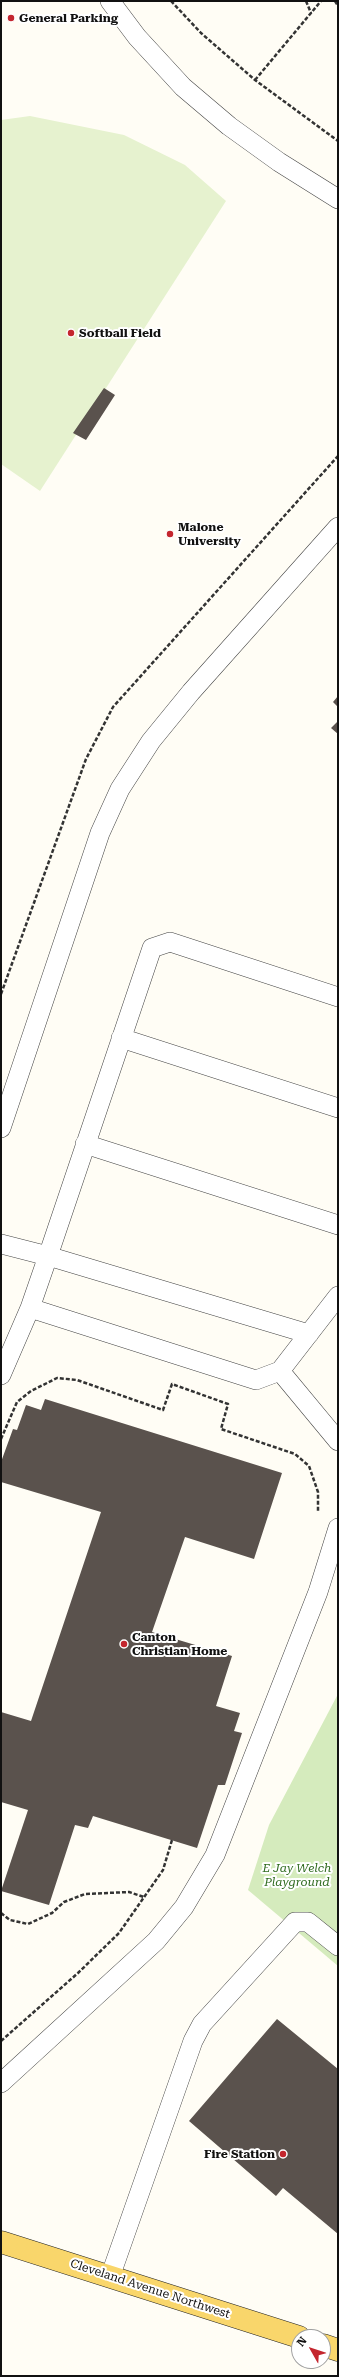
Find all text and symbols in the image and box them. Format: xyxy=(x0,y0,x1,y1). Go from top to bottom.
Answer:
place label: General Parking xyxy=(19,11,118,25)
marker: General Parking xyxy=(6,13,16,23)
place label: Softball Field xyxy=(79,326,161,340)
marker: Softball Field xyxy=(66,328,76,338)
place label: Malone University xyxy=(178,520,241,548)
marker: Malone University xyxy=(165,529,175,539)
place label: Canton Christian Home xyxy=(132,1630,227,1658)
marker: Canton Christian Home xyxy=(119,1639,129,1649)
park label: E Jay Welch Playground xyxy=(263,1861,331,1889)
place label: Fire Station xyxy=(204,2147,275,2161)
marker: Fire Station xyxy=(278,2149,288,2159)
street label: Cleveland Avenue Northwest xyxy=(68,2256,232,2322)
north arrow xyxy=(291,2329,331,2369)
text: N xyxy=(294,2334,310,2349)

